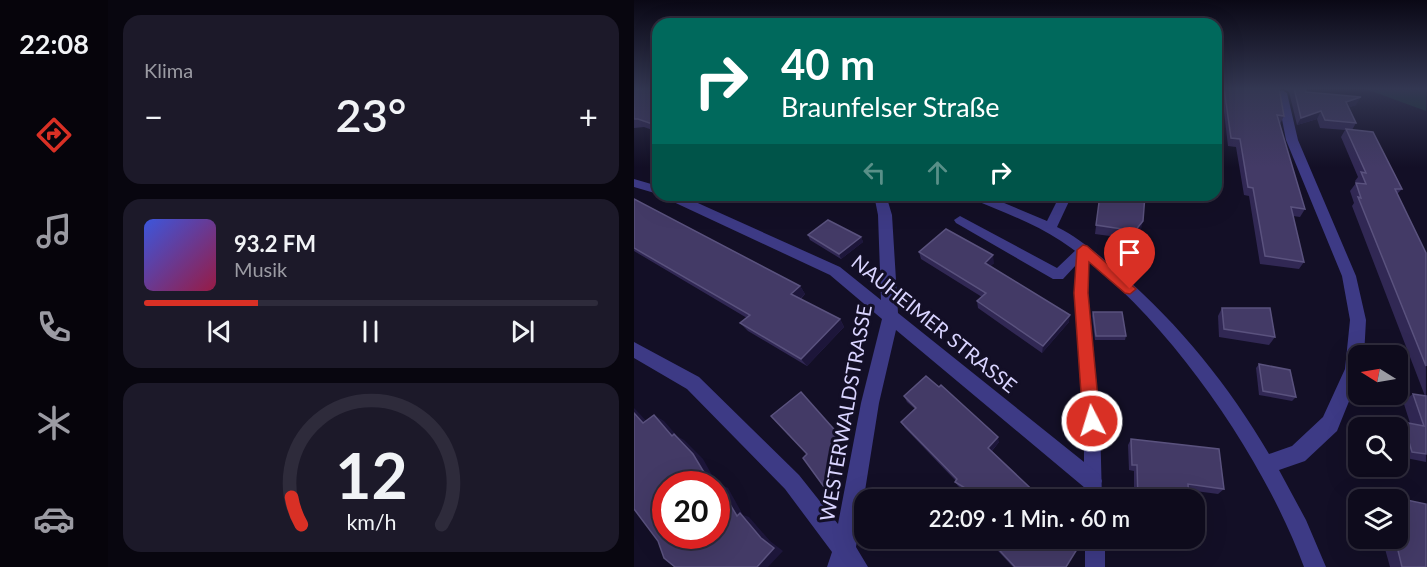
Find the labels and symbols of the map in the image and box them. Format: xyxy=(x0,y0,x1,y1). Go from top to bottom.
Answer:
pin xyxy=(1104,227,1155,289)
street label: NAUHEIMER STRASSE xyxy=(847,249,1022,397)
street label: WESTERWALDSTRASSE xyxy=(814,303,876,523)
north arrow xyxy=(1348,345,1408,405)
position arrow xyxy=(1060,389,1124,453)
speed limit sign: 20 xyxy=(652,471,730,549)

